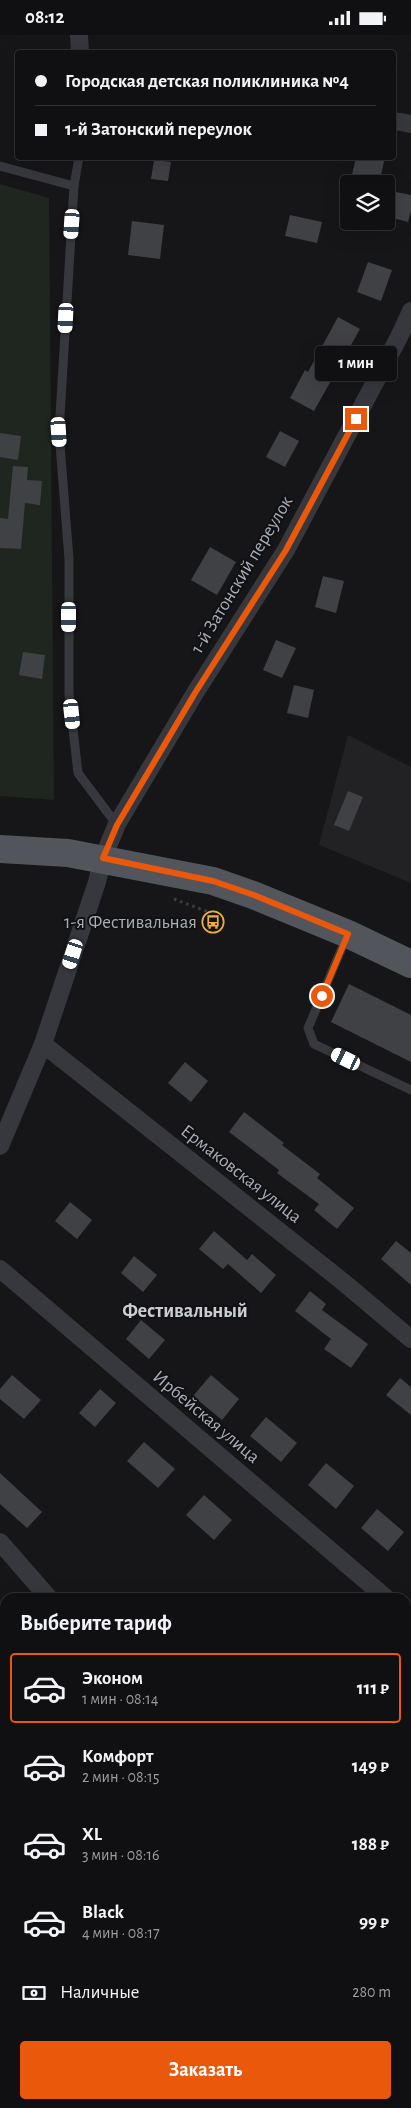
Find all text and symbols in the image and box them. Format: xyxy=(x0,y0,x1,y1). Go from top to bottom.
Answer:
text: 08:12 xyxy=(25,8,64,27)
text: Городская детская поликлиника №4 xyxy=(65,72,349,91)
text: 1-й Затонский переулок xyxy=(65,120,252,139)
map controls xyxy=(340,175,395,230)
button: layers xyxy=(340,175,395,230)
car xyxy=(63,209,80,239)
car xyxy=(57,303,74,333)
callout: 1 мин xyxy=(315,347,397,381)
text: 1 мин xyxy=(338,355,374,371)
route end xyxy=(345,408,367,430)
car xyxy=(50,417,67,447)
street label: 1-й Затонский переулок xyxy=(187,493,297,657)
car xyxy=(61,602,76,632)
car xyxy=(62,698,81,730)
bus stop icon: 1-я Фестивальная xyxy=(201,910,225,934)
place label: 1-я Фестивальная xyxy=(64,913,197,932)
car xyxy=(61,937,84,971)
route start xyxy=(311,985,333,1007)
car xyxy=(329,1046,362,1072)
street label: Ермаковская улица xyxy=(177,1121,305,1227)
district label: Фестивальный xyxy=(122,1301,248,1321)
street label: Ирбейская улица xyxy=(149,1367,263,1467)
text: Выберите тариф xyxy=(20,1612,172,1634)
icon: car xyxy=(22,1666,67,1711)
text: Эконом xyxy=(82,1669,143,1688)
text: 111 ₽ xyxy=(357,1679,389,1698)
text: 1 мин · 08:14 xyxy=(82,1691,159,1707)
icon: car xyxy=(22,1744,67,1789)
text: Комфорт xyxy=(82,1747,153,1766)
text: 149 ₽ xyxy=(352,1757,389,1776)
text: 2 мин · 08:15 xyxy=(82,1769,159,1785)
icon: car xyxy=(22,1822,67,1867)
text: XL xyxy=(82,1825,102,1844)
text: 188 ₽ xyxy=(352,1835,389,1854)
text: 3 мин · 08:16 xyxy=(82,1847,159,1863)
icon: car xyxy=(22,1900,67,1945)
text: Black xyxy=(82,1903,124,1922)
text: 99 ₽ xyxy=(359,1913,389,1932)
text: 4 мин · 08:17 xyxy=(82,1925,160,1941)
icon: cash xyxy=(20,1979,48,2007)
text: Наличные xyxy=(60,1983,140,2002)
text: 280 m xyxy=(352,1984,391,2000)
button: Заказать xyxy=(20,2041,391,2099)

